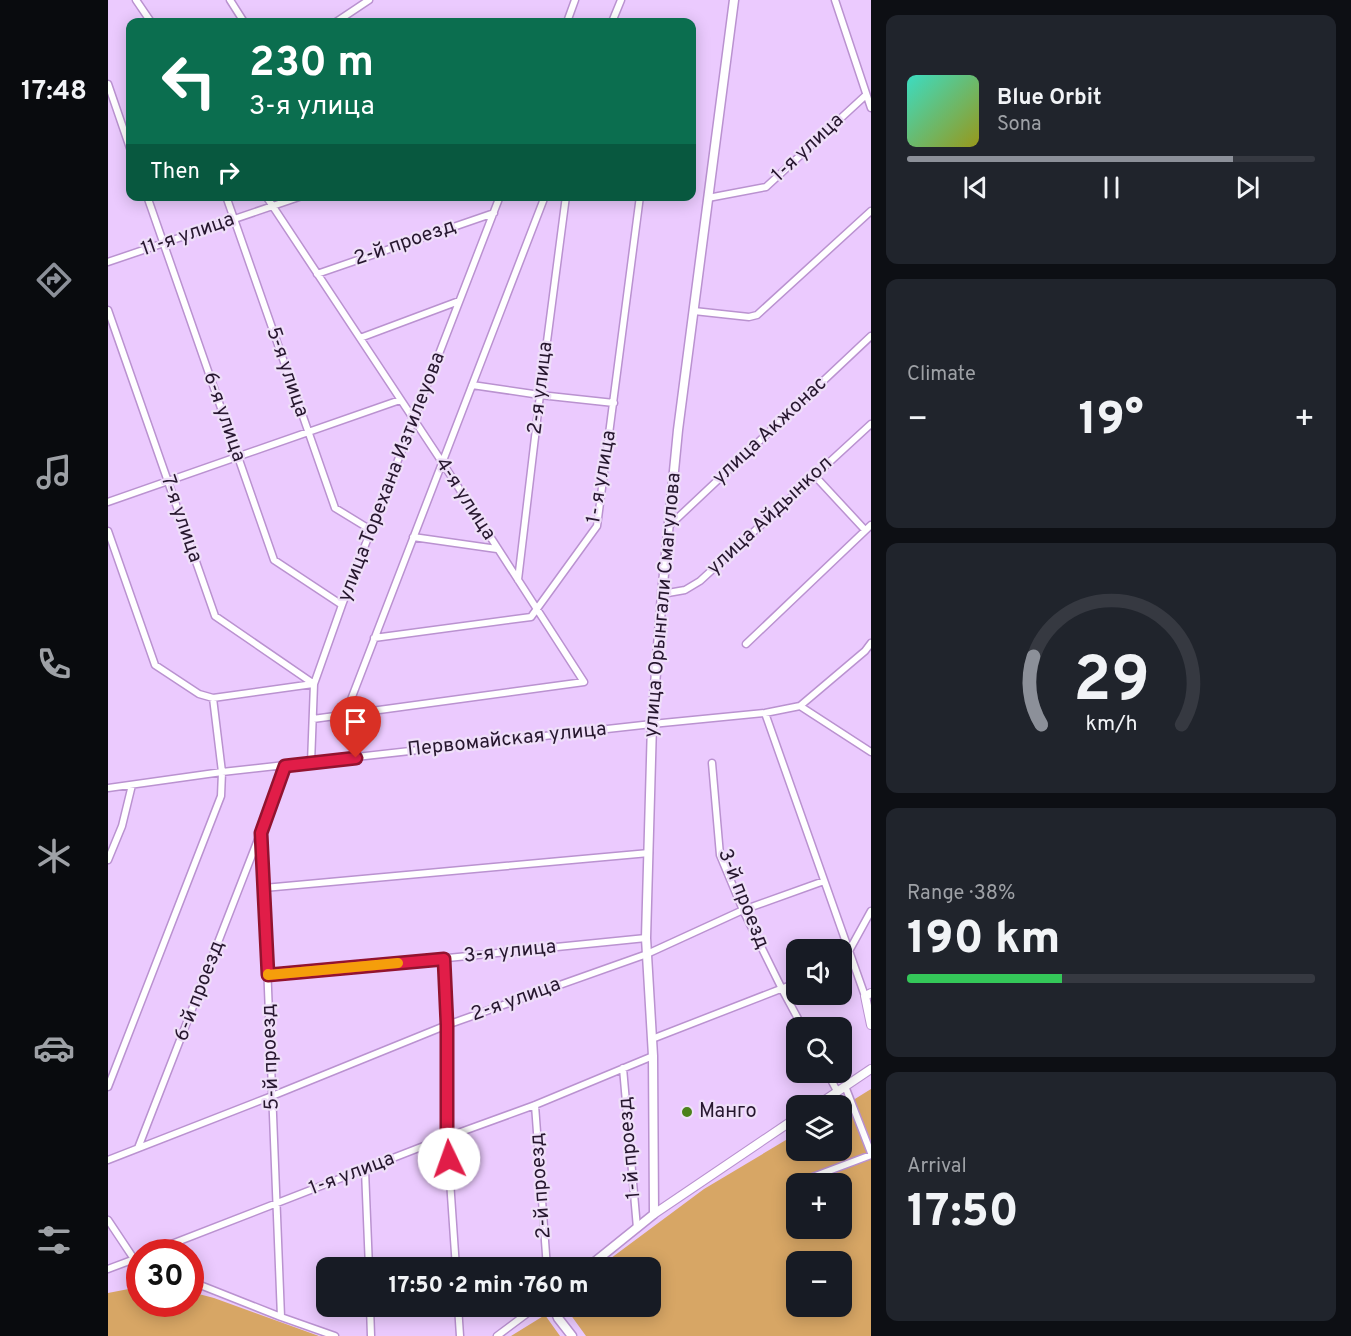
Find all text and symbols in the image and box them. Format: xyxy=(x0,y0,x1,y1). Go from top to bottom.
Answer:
text: 230 m xyxy=(249,38,374,91)
icon: left xyxy=(150,42,228,120)
text: 17:48 xyxy=(21,75,87,109)
text: Blue Orbit xyxy=(997,85,1102,112)
text: 3-я улица xyxy=(249,90,375,124)
street label: 1-я улица xyxy=(766,108,850,188)
text: Sona xyxy=(997,112,1042,138)
icon: right xyxy=(212,156,245,189)
text: Then xyxy=(150,159,200,186)
icon: previous xyxy=(959,171,992,204)
icon: pause xyxy=(1095,171,1128,204)
icon: next xyxy=(1231,171,1264,204)
street label: 11-я улица xyxy=(138,207,238,263)
street label: 2-й проезд xyxy=(351,213,459,273)
icon: directions xyxy=(33,259,75,301)
street label: 5-я улица xyxy=(259,324,315,420)
street label: 2-я улица xyxy=(522,340,560,436)
street label: улица Торехана Изтилеуова xyxy=(332,348,452,606)
text: Climate xyxy=(907,362,976,388)
street label: 6-я улица xyxy=(197,369,251,465)
street label: улица Акжонас xyxy=(707,371,833,491)
text: 19° xyxy=(1078,393,1144,450)
text: − xyxy=(907,400,928,442)
text: + xyxy=(1294,400,1315,442)
street label: 1- я улица xyxy=(581,428,623,526)
icon: music xyxy=(33,451,75,493)
street label: улица Айдынкол xyxy=(702,451,838,581)
street label: 4-я улица xyxy=(429,453,501,545)
street label: улица Орынгали Смагулова xyxy=(638,471,688,739)
street label: 7-я улица xyxy=(154,472,208,566)
icon: phone xyxy=(33,643,75,685)
text: 29 xyxy=(1073,644,1149,723)
pin xyxy=(330,696,381,758)
icon: arrive xyxy=(339,705,372,738)
text: km/h xyxy=(1085,711,1137,738)
street label: Первомайская улица xyxy=(406,717,608,763)
icon: climate xyxy=(33,835,75,877)
street label: 3-й проезд xyxy=(711,845,775,953)
text: Range · 38% xyxy=(907,881,1015,907)
text: 190 km xyxy=(907,912,1060,969)
street label: 3-я улица xyxy=(462,934,558,970)
street label: 6-й проезд xyxy=(169,937,231,1045)
map controls xyxy=(786,939,852,1317)
button: sound xyxy=(786,939,852,1005)
street label: 2-я улица xyxy=(468,972,564,1028)
street label: 5-й проезд xyxy=(256,1003,286,1111)
button: search xyxy=(786,1017,852,1083)
icon: car xyxy=(33,1027,75,1069)
button: layers xyxy=(786,1095,852,1161)
street label: 1-й проезд xyxy=(613,1096,647,1200)
place label: Манго xyxy=(699,1099,757,1125)
marker: Манго xyxy=(680,1105,694,1119)
position arrow xyxy=(417,1127,481,1191)
street label: 2-й проезд xyxy=(524,1132,558,1240)
street label: 1-я улица xyxy=(306,1146,398,1202)
text: Arrival xyxy=(907,1154,967,1180)
button: + xyxy=(786,1173,852,1239)
text: 17:50 xyxy=(907,1185,1019,1242)
icon: filters xyxy=(33,1219,75,1261)
speed limit sign: 30 xyxy=(126,1239,204,1317)
button: − xyxy=(786,1251,852,1317)
text: 17:50 · 2 min · 760 m xyxy=(389,1273,588,1300)

